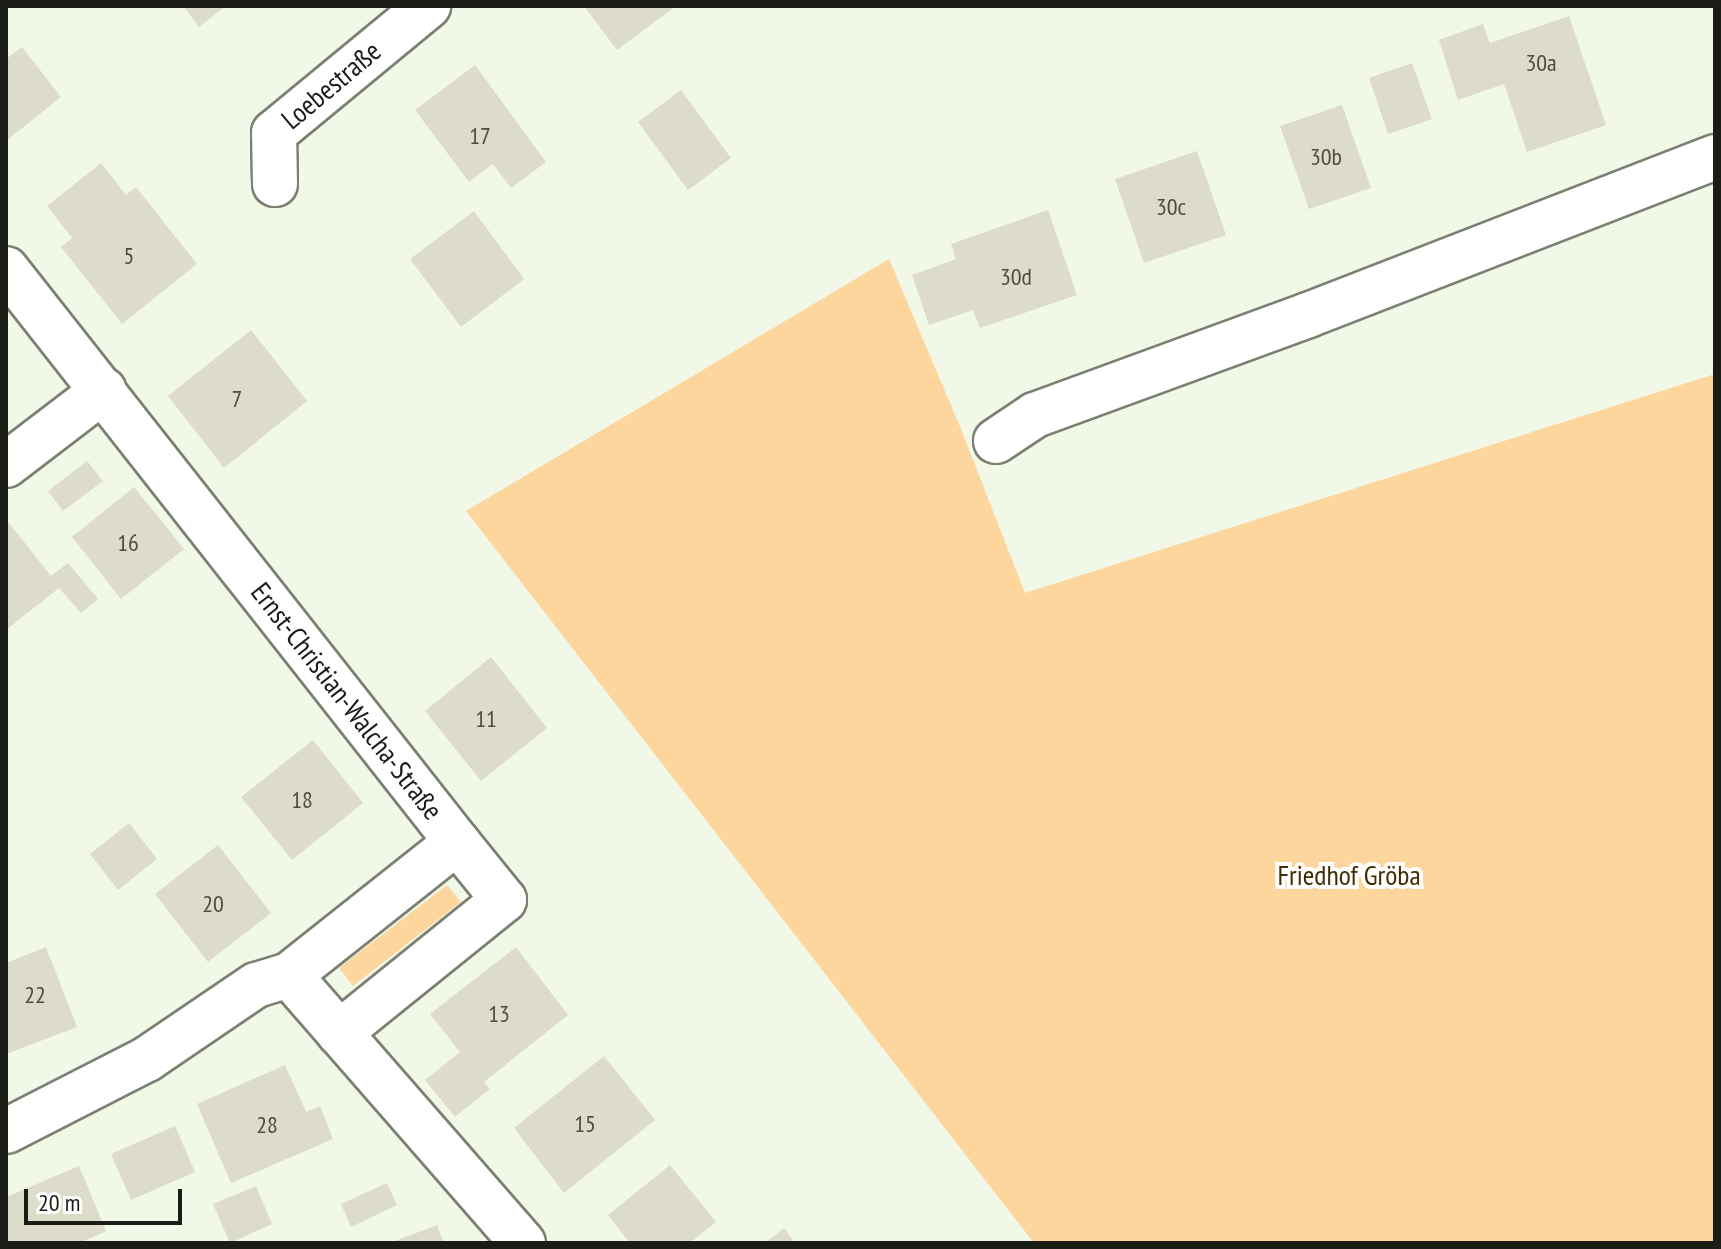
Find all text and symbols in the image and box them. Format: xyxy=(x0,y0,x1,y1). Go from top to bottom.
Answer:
street label: Loebestraße xyxy=(275,34,387,136)
house number: 30a xyxy=(1525,49,1557,77)
house number: 17 xyxy=(469,122,491,150)
house number: 30b xyxy=(1310,143,1342,171)
house number: 30c xyxy=(1156,193,1186,221)
house number: 5 xyxy=(124,242,134,270)
house number: 30d xyxy=(1000,263,1032,291)
house number: 7 xyxy=(232,385,242,413)
house number: 16 xyxy=(117,529,139,557)
street label: Ernst-Christian-Walcha-Straße xyxy=(244,576,450,826)
house number: 11 xyxy=(475,705,497,733)
house number: 18 xyxy=(291,786,313,814)
park label: Friedhof Gröba xyxy=(1277,858,1421,892)
house number: 20 xyxy=(202,890,224,918)
house number: 22 xyxy=(24,981,46,1009)
house number: 13 xyxy=(488,1000,510,1028)
house number: 15 xyxy=(574,1110,596,1138)
house number: 28 xyxy=(256,1111,278,1139)
scale bar xyxy=(28,1173,186,1223)
text: 20 m xyxy=(38,1187,80,1218)

